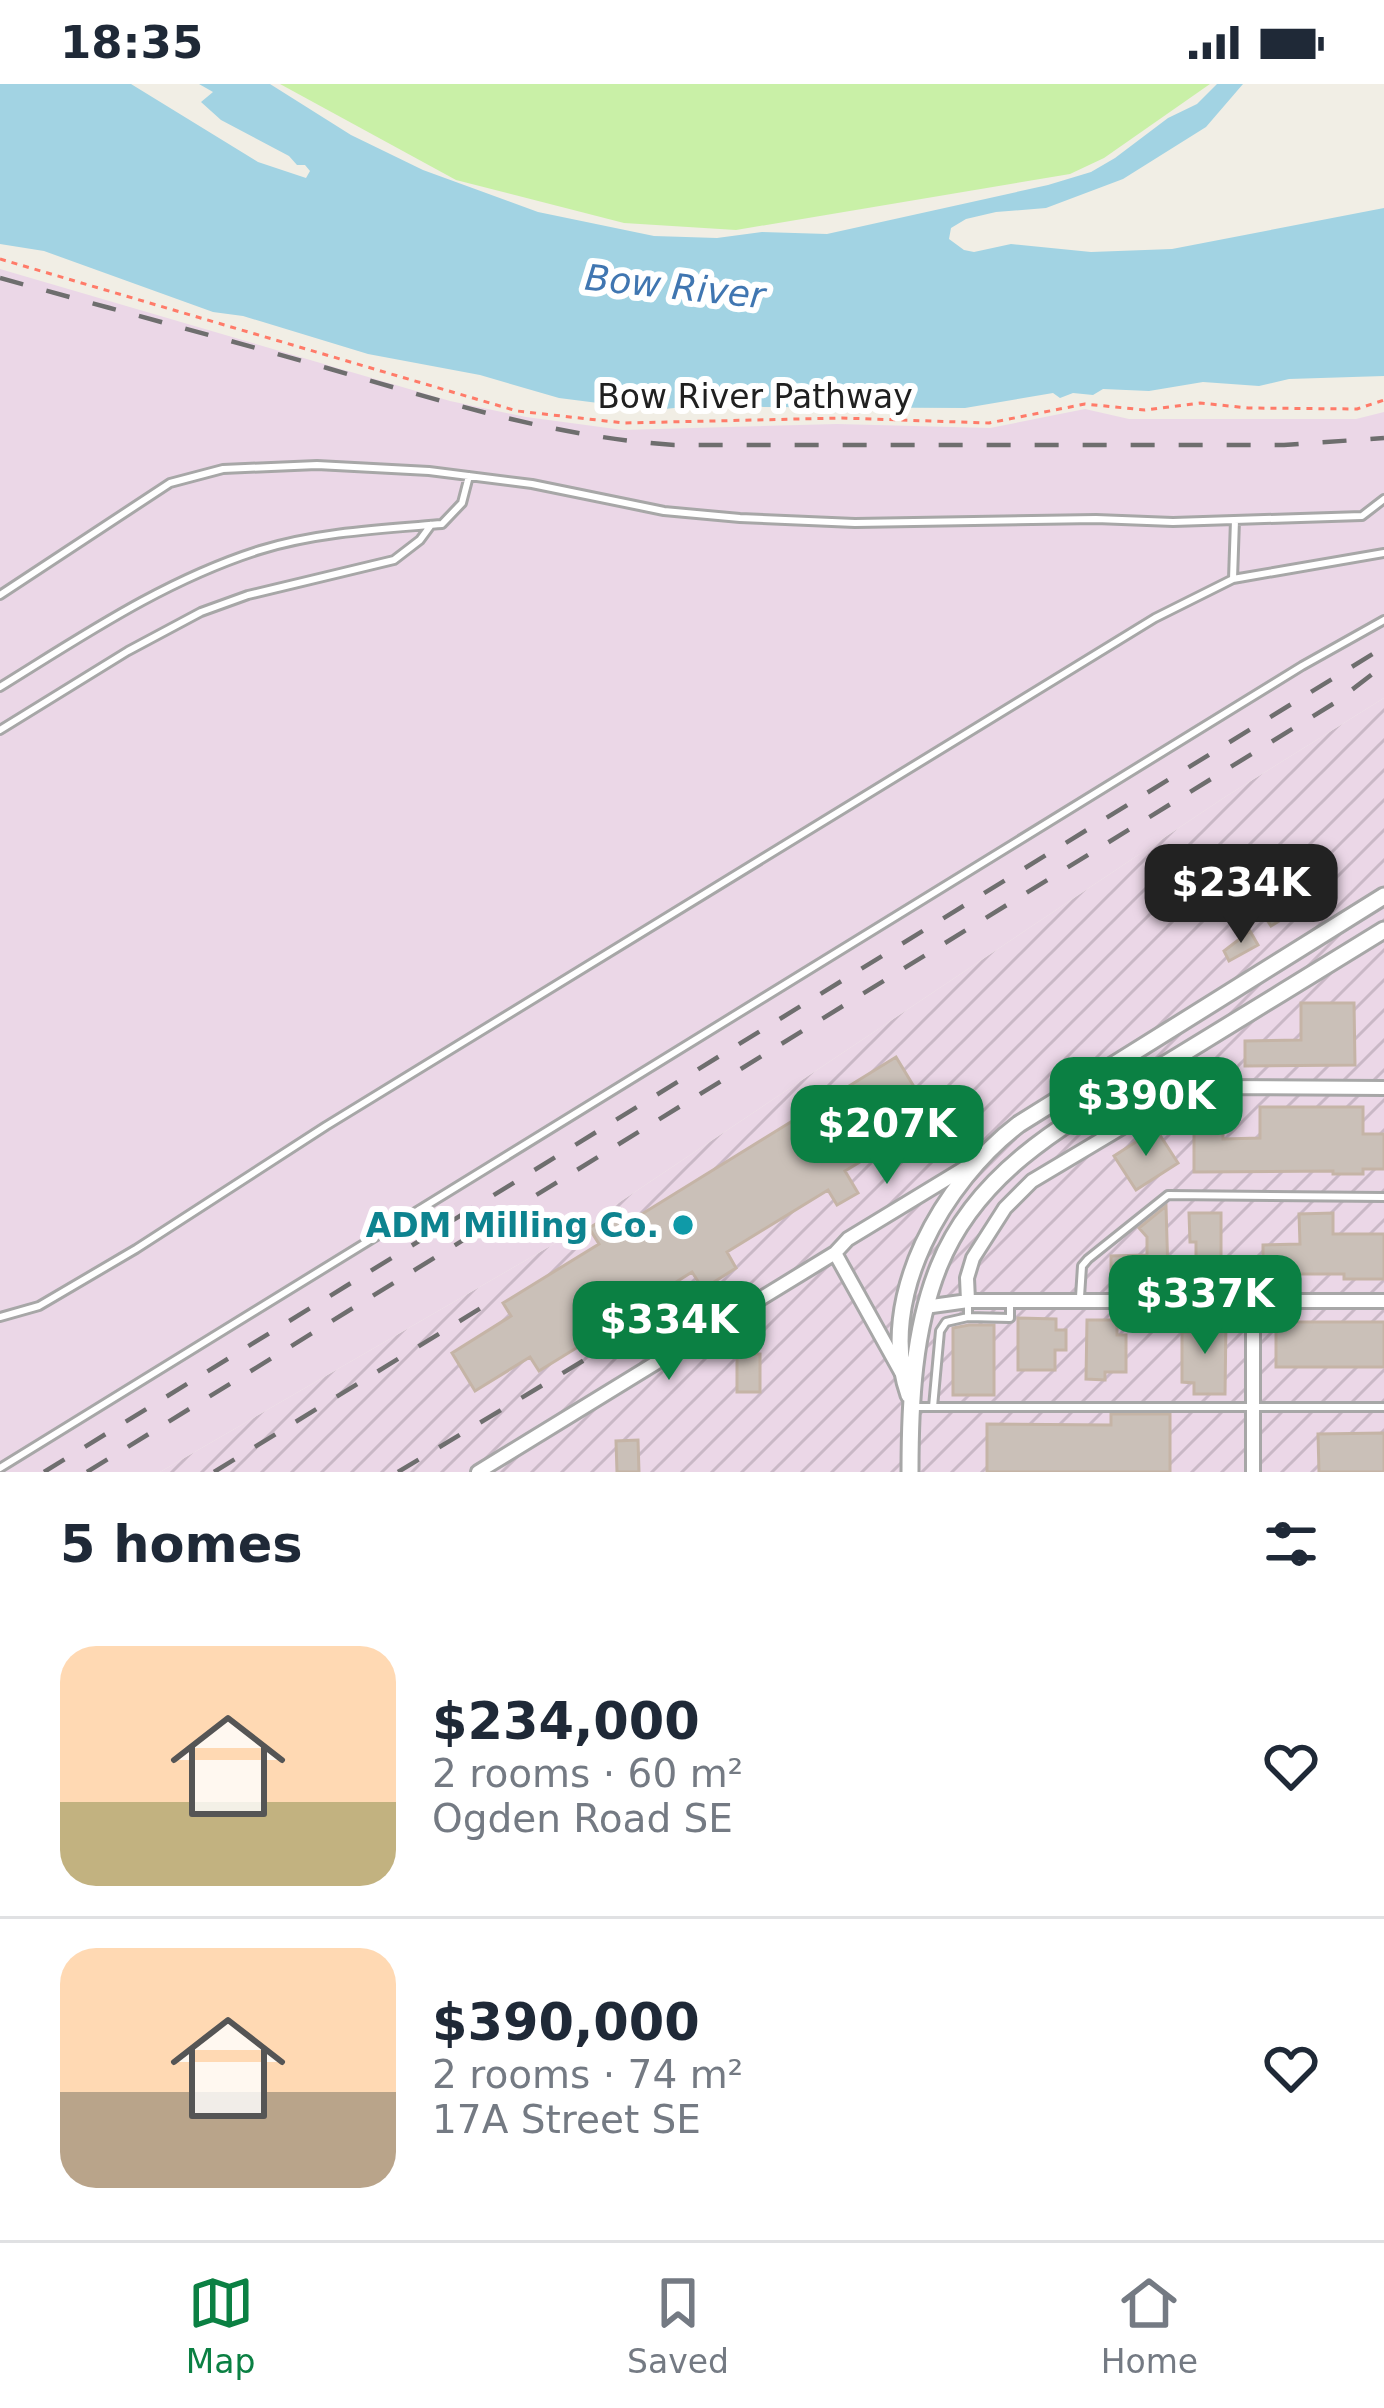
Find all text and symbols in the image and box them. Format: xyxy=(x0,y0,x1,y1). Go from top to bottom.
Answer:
text: 18:35 xyxy=(60,16,203,69)
water label: Bow River xyxy=(583,257,769,317)
street label: Bow River Pathway xyxy=(597,377,913,416)
pin: $234K xyxy=(1157,844,1325,946)
text: $234K xyxy=(1172,860,1310,905)
pin: $390K xyxy=(1062,1057,1230,1159)
text: $390K xyxy=(1077,1073,1215,1118)
pin: $207K xyxy=(803,1085,971,1187)
text: $207K xyxy=(818,1101,956,1146)
place label: ADM Milling Co. xyxy=(366,1206,659,1245)
marker: ADM Milling Co. xyxy=(670,1212,696,1238)
pin: $337K xyxy=(1121,1255,1289,1357)
text: $337K xyxy=(1136,1271,1274,1316)
pin: $334K xyxy=(585,1281,753,1383)
text: $334K xyxy=(600,1297,738,1342)
icon: filters xyxy=(1258,1511,1324,1577)
text: 5 homes xyxy=(60,1515,303,1574)
text: $234,000 xyxy=(432,1692,700,1751)
icon: home xyxy=(156,1694,300,1838)
icon: heart xyxy=(1258,1733,1324,1799)
text: 2 rooms · 60 m² xyxy=(432,1751,743,1796)
text: Ogden Road SE xyxy=(432,1796,733,1841)
text: $390,000 xyxy=(432,1993,700,2052)
icon: home xyxy=(156,1996,300,2140)
icon: heart xyxy=(1258,2035,1324,2101)
text: 2 rooms · 74 m² xyxy=(432,2052,743,2097)
text: 17A Street SE xyxy=(432,2097,701,2142)
tab: Map xyxy=(186,2270,255,2381)
tab: Saved xyxy=(627,2270,729,2381)
tab: Home xyxy=(1101,2270,1198,2381)

